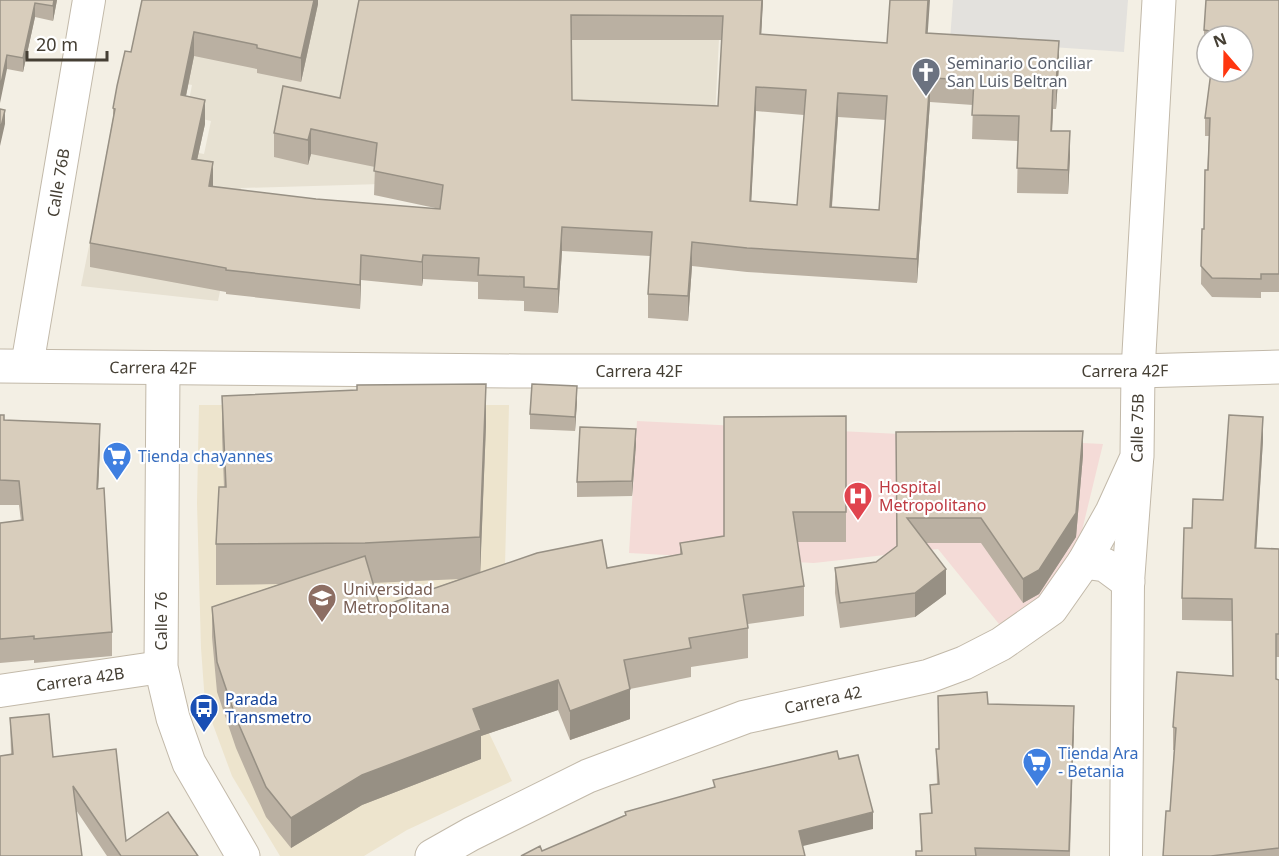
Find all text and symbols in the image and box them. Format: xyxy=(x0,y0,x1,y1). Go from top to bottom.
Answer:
scale bar xyxy=(27,24,106,62)
north arrow xyxy=(1195,24,1255,84)
text: N xyxy=(1210,27,1230,52)
text: 20 m xyxy=(36,32,78,56)
place label: Seminario Conciliar San Luis Beltran xyxy=(947,52,1093,92)
church icon: Seminario Conciliar San Luis Beltran xyxy=(910,56,942,98)
street label: Calle 76B xyxy=(41,147,75,219)
street label: Carrera 42F xyxy=(109,356,197,379)
street label: Carrera 42F xyxy=(1081,359,1169,382)
street label: Carrera 42F xyxy=(595,360,683,382)
street label: Calle 75B xyxy=(1125,393,1149,463)
supermarket icon: Tienda chayannes xyxy=(101,440,133,482)
place label: Tienda chayannes xyxy=(138,445,273,467)
place label: Hospital Metropolitano xyxy=(879,476,986,516)
hospital icon: Hospital Metropolitano xyxy=(842,480,874,522)
place label: Universidad Metropolitana xyxy=(343,578,450,618)
school or university icon: Universidad Metropolitana xyxy=(306,582,338,624)
street label: Calle 76 xyxy=(150,592,172,650)
street label: Carrera 42B xyxy=(34,662,126,697)
street label: Carrera 42 xyxy=(782,680,864,719)
place label: Parada Transmetro xyxy=(225,688,312,728)
bus stop icon: Parada Transmetro xyxy=(188,692,220,734)
place label: Tienda Ara - Betania xyxy=(1058,742,1138,782)
supermarket icon: Tienda Ara - Betania xyxy=(1021,746,1053,788)

